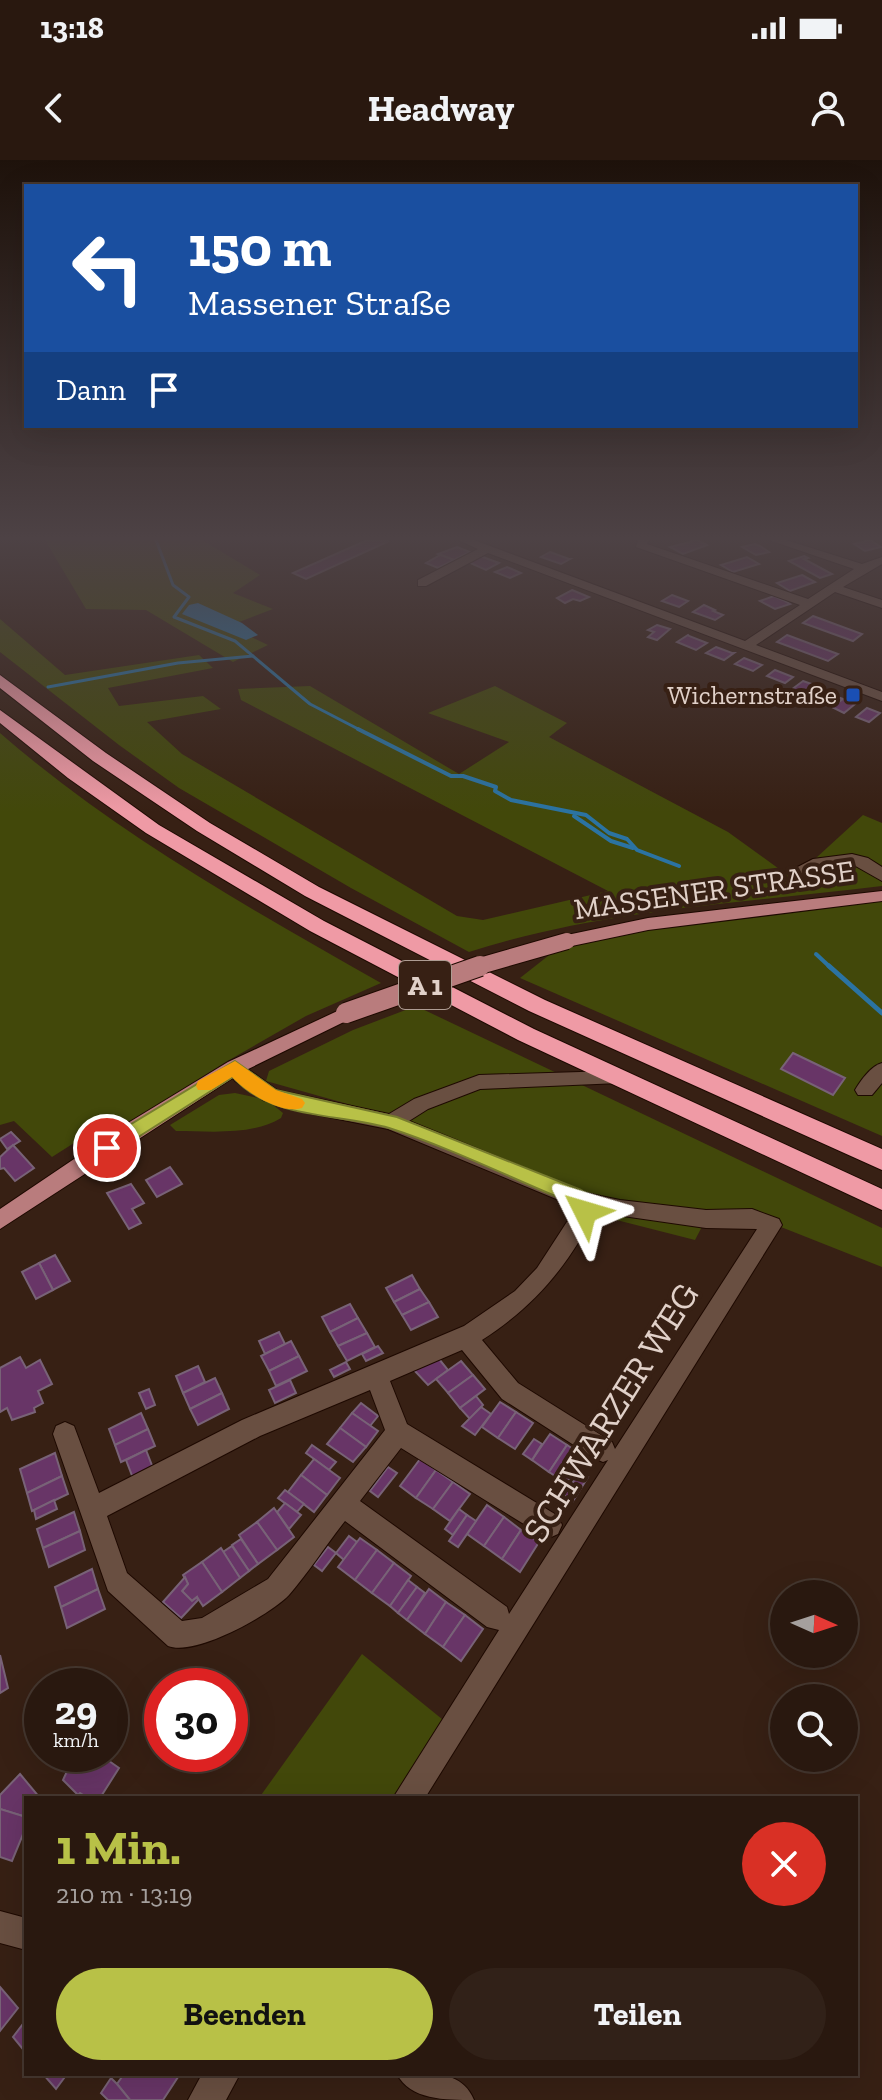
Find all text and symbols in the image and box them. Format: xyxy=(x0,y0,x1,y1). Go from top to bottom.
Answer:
text: 13:18 xyxy=(40,10,104,46)
icon: back xyxy=(32,86,76,130)
icon: person xyxy=(806,86,850,130)
text: Headway xyxy=(368,87,514,130)
text: 150 m xyxy=(188,213,332,280)
icon: left xyxy=(56,216,160,320)
text: Massener Straße xyxy=(188,281,451,324)
icon: arrive xyxy=(142,368,186,412)
text: Dann xyxy=(56,372,126,408)
place label: Wichernstraße xyxy=(668,679,837,711)
marker: Wichernstraße xyxy=(844,686,862,704)
street label: MASSENER STRASSE xyxy=(571,852,857,928)
road number: A 1 xyxy=(399,961,451,1009)
pin xyxy=(73,1114,141,1182)
icon: arrive xyxy=(85,1126,129,1170)
position arrow xyxy=(543,1170,627,1254)
street label: SCHWARZER WEG xyxy=(513,1275,707,1550)
north arrow xyxy=(770,1580,858,1668)
map controls xyxy=(770,1580,858,1772)
speed limit sign: 30 xyxy=(144,1668,248,1772)
button: search xyxy=(770,1684,858,1772)
text: 29 xyxy=(55,1686,97,1734)
text: km/h xyxy=(53,1728,99,1752)
text: 1 Min. xyxy=(56,1819,181,1876)
button: close xyxy=(742,1822,826,1906)
text: 210 m · 13:19 xyxy=(56,1878,193,1910)
button: Beenden xyxy=(56,1968,433,2060)
button: Teilen xyxy=(449,1968,826,2060)

